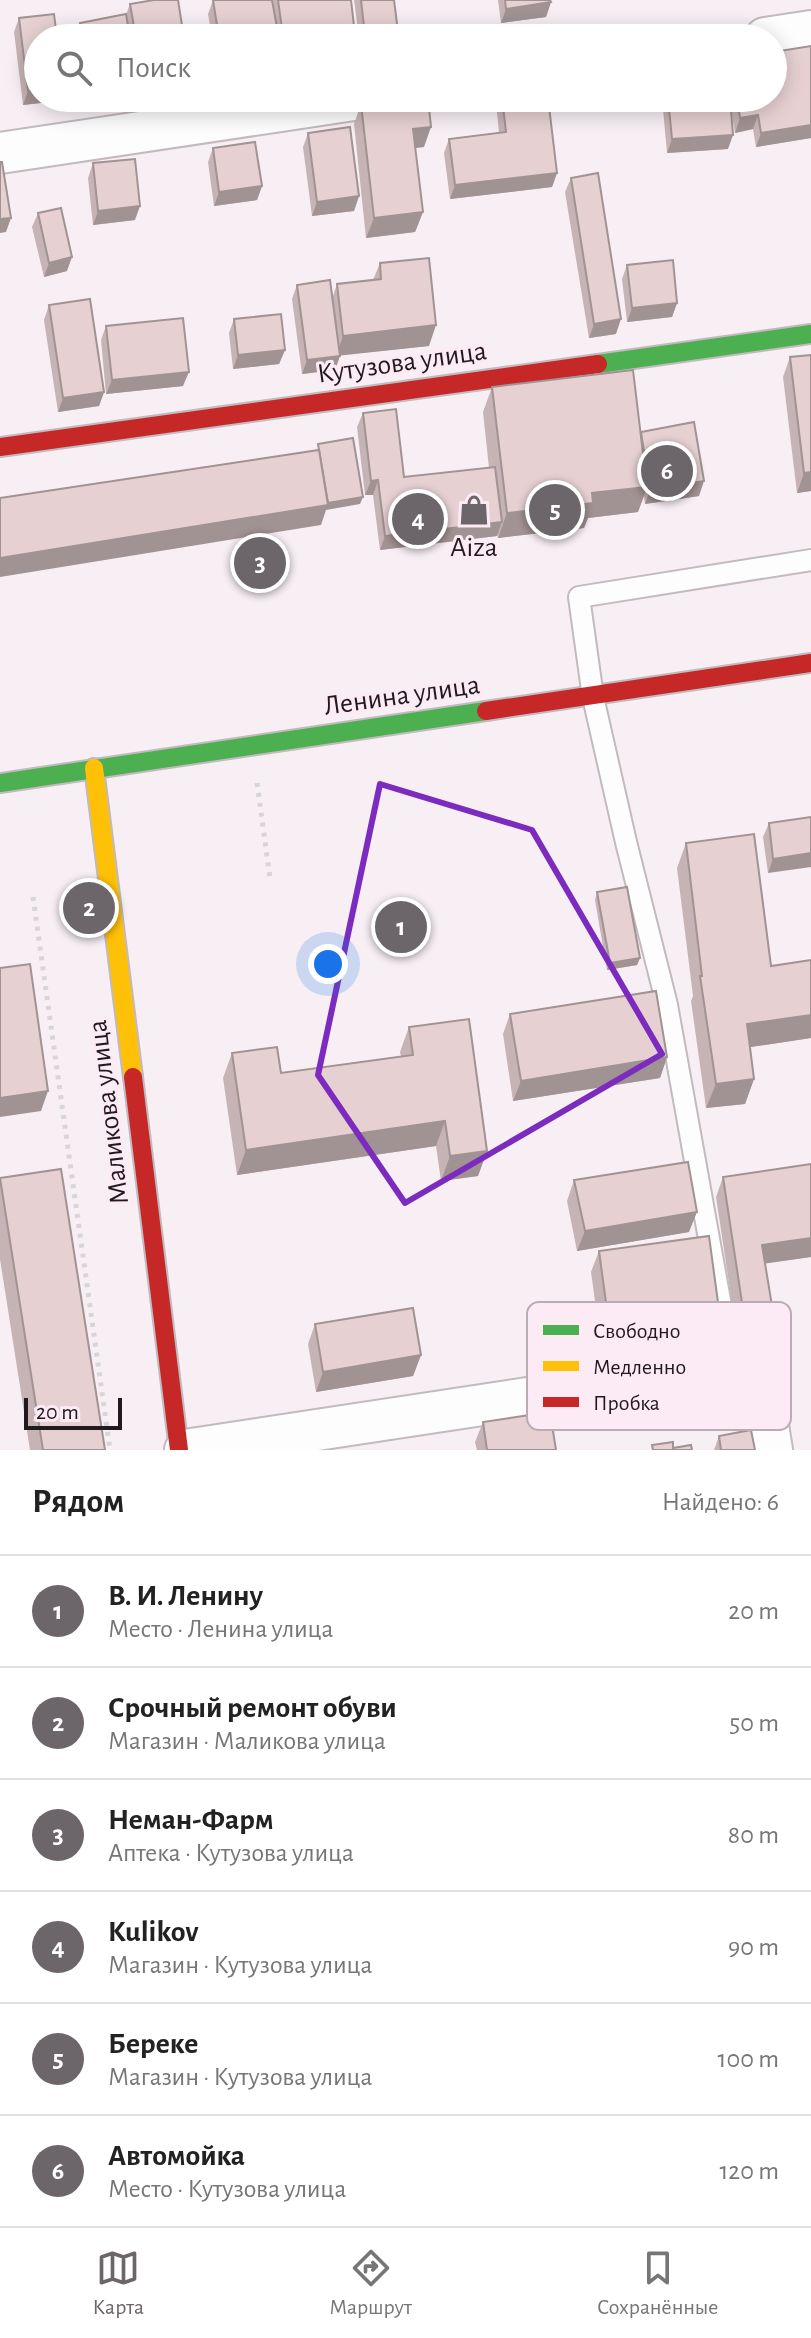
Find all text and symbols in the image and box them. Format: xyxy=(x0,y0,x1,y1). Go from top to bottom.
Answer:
search box xyxy=(24,24,787,112)
icon: search xyxy=(52,46,96,90)
text: Поиск xyxy=(116,53,191,83)
street label: Кутузова улица xyxy=(315,337,489,389)
pin: 6 xyxy=(641,441,693,501)
pin: 5 xyxy=(529,480,581,540)
pin: 4 xyxy=(392,489,444,549)
shop icon: Aiza xyxy=(457,493,491,527)
pin: 3 xyxy=(234,533,286,593)
place label: Aiza xyxy=(450,534,498,562)
street label: Ленина улица xyxy=(322,671,482,721)
pin: 2 xyxy=(63,878,115,938)
pin: 1 xyxy=(375,897,427,957)
your location xyxy=(308,944,348,984)
street label: Маликова улица xyxy=(84,1018,134,1206)
legend xyxy=(527,1302,791,1430)
text: Свободно xyxy=(593,1320,681,1342)
text: Медленно xyxy=(593,1356,686,1378)
text: Пробка xyxy=(593,1392,660,1414)
scale bar xyxy=(24,1394,122,1430)
text: 20 m xyxy=(36,1401,79,1423)
text: Рядом xyxy=(32,1485,124,1519)
text: Найдено: 6 xyxy=(662,1489,779,1515)
text: В. И. Ленину xyxy=(108,1581,263,1611)
text: 1 xyxy=(53,1598,63,1624)
text: 20 m xyxy=(728,1598,779,1624)
text: Место · Ленина улица xyxy=(108,1616,334,1642)
text: Срочный ремонт обуви xyxy=(108,1693,397,1723)
text: 2 xyxy=(52,1710,64,1736)
text: 50 m xyxy=(729,1710,779,1736)
text: Магазин · Маликова улица xyxy=(108,1728,386,1754)
text: Неман-Фарм xyxy=(108,1805,274,1835)
text: 3 xyxy=(52,1822,64,1848)
text: 80 m xyxy=(728,1822,779,1848)
text: Аптека · Кутузова улица xyxy=(108,1840,354,1866)
text: Kulikov xyxy=(108,1917,199,1947)
text: 4 xyxy=(51,1934,65,1960)
text: 90 m xyxy=(728,1934,779,1960)
text: Магазин · Кутузова улица xyxy=(108,1952,372,1978)
text: Береке xyxy=(108,2029,198,2059)
text: 5 xyxy=(52,2046,64,2072)
text: 100 m xyxy=(718,2046,779,2072)
text: Магазин · Кутузова улица xyxy=(108,2064,372,2090)
text: Автомойка xyxy=(108,2141,245,2171)
text: 6 xyxy=(52,2158,64,2184)
text: 120 m xyxy=(719,2158,779,2184)
text: Место · Кутузова улица xyxy=(108,2176,346,2202)
tab: Карта xyxy=(93,2246,144,2320)
tab: Маршрут xyxy=(329,2246,412,2320)
tab: Сохранённые xyxy=(597,2246,718,2320)

